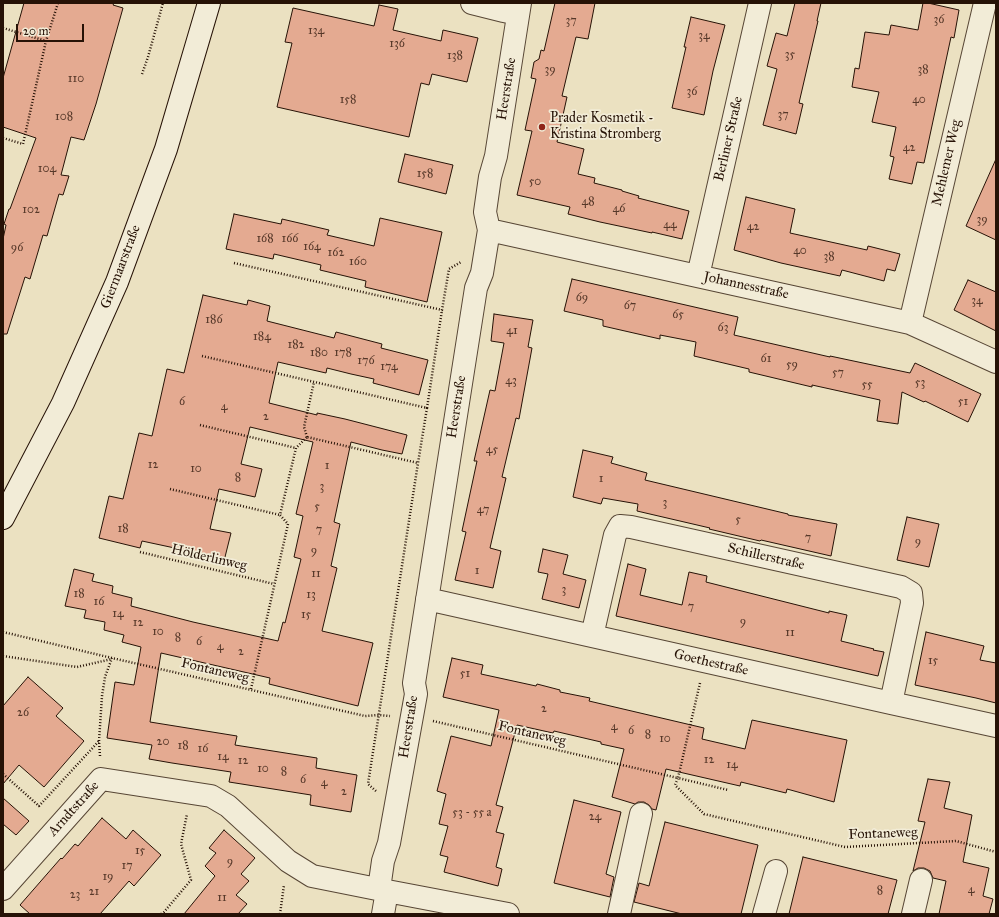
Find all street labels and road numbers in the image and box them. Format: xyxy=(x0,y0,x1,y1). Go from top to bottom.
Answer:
street label: Heerstraße xyxy=(494,56,520,122)
street label: Berliner Straße xyxy=(711,95,747,183)
street label: Mehlemer Weg xyxy=(929,118,965,208)
street label: Giermaarstraße xyxy=(97,223,145,311)
street label: Johannesstraße xyxy=(702,269,790,303)
street label: Heerstraße xyxy=(444,374,470,440)
street label: Schillerstraße xyxy=(726,540,806,574)
street label: Hölderlinweg xyxy=(169,541,249,575)
street label: Goethestraße xyxy=(672,646,750,680)
street label: Fontaneweg xyxy=(179,655,251,687)
street label: Heerstraße xyxy=(396,694,422,760)
street label: Fontaneweg xyxy=(496,718,568,750)
street label: Arndtstraße xyxy=(45,778,103,840)
street label: Fontaneweg xyxy=(848,824,918,844)

